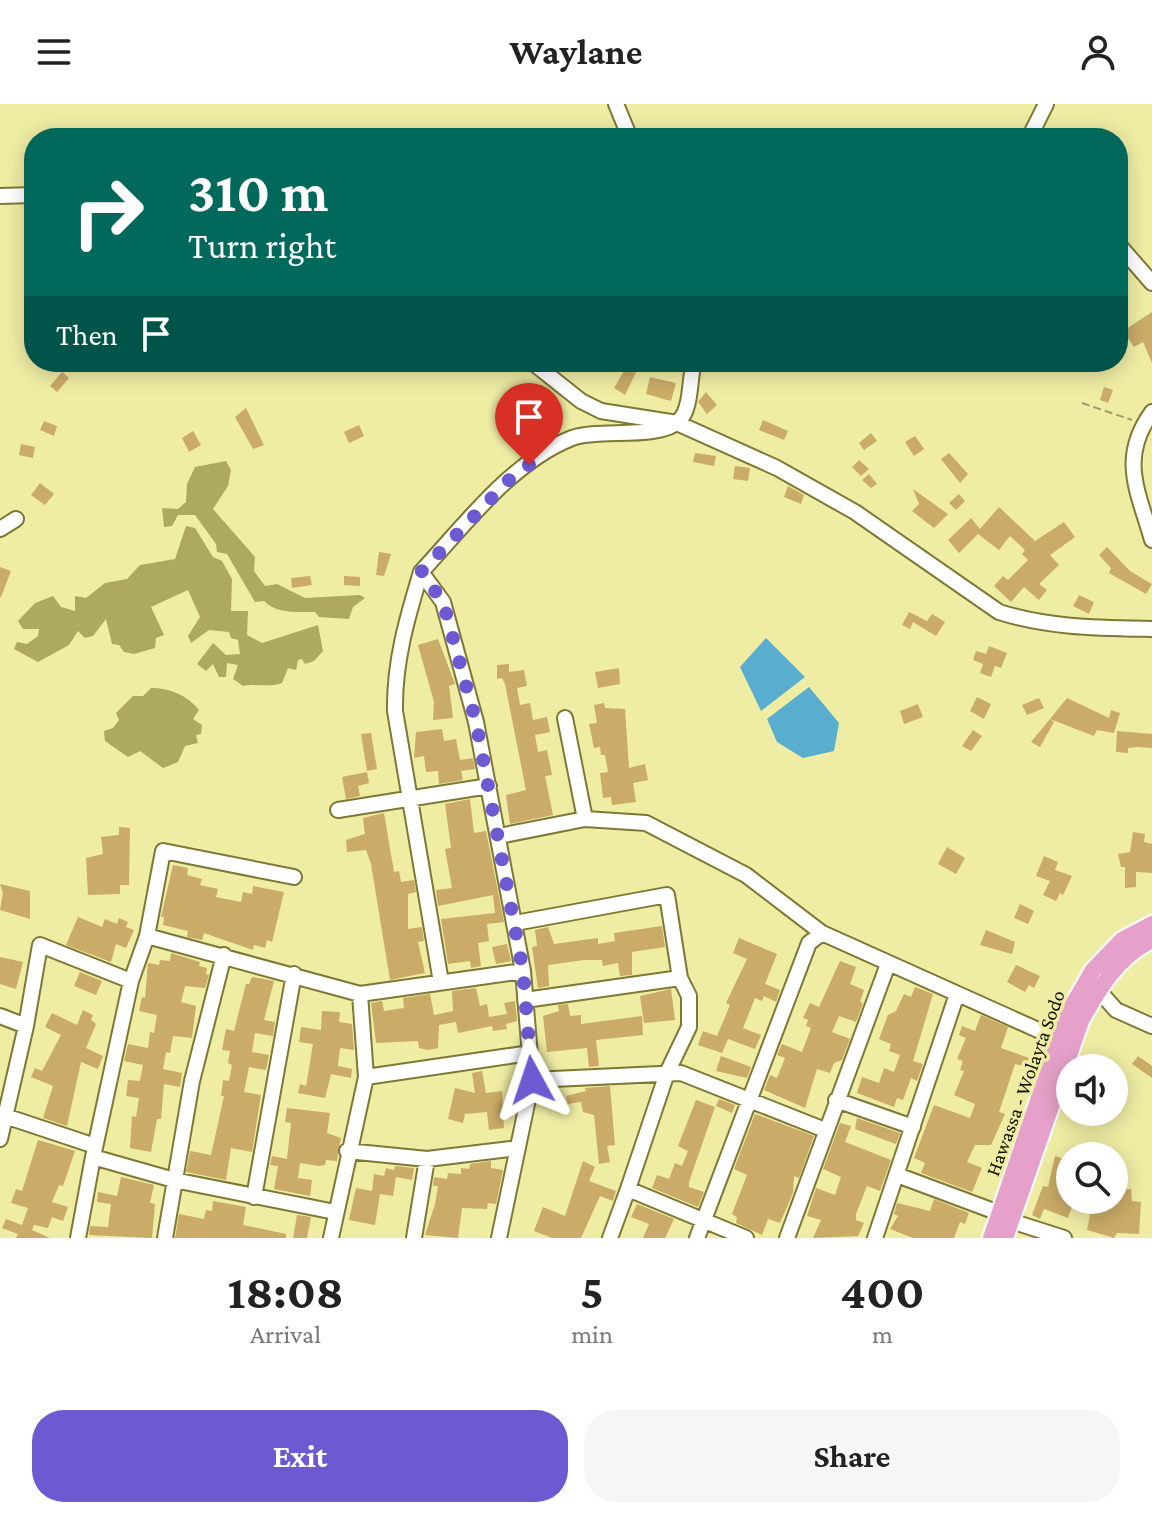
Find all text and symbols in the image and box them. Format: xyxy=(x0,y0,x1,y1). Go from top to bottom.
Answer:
icon: menu xyxy=(32,30,76,74)
icon: person xyxy=(1076,30,1120,74)
text: Waylane xyxy=(510,32,642,72)
icon: right xyxy=(56,160,160,264)
text: 310 m xyxy=(188,161,329,223)
text: Turn right xyxy=(188,226,336,266)
icon: arrive xyxy=(134,312,178,356)
text: Then xyxy=(56,318,118,351)
pin xyxy=(495,383,563,465)
icon: arrive xyxy=(507,395,551,439)
street label: Hawassa - Wolayta Sodo xyxy=(981,987,1070,1179)
position arrow xyxy=(490,1038,574,1122)
map controls xyxy=(1056,1054,1128,1214)
button: sound xyxy=(1056,1054,1128,1126)
button: search xyxy=(1056,1142,1128,1214)
text: 18:08 xyxy=(227,1265,344,1318)
text: 5 xyxy=(580,1265,604,1318)
text: 400 xyxy=(840,1265,925,1318)
text: Arrival xyxy=(250,1320,321,1349)
text: min xyxy=(571,1320,613,1349)
text: m xyxy=(872,1320,893,1349)
button: Exit xyxy=(32,1410,568,1502)
button: Share xyxy=(584,1410,1120,1502)

